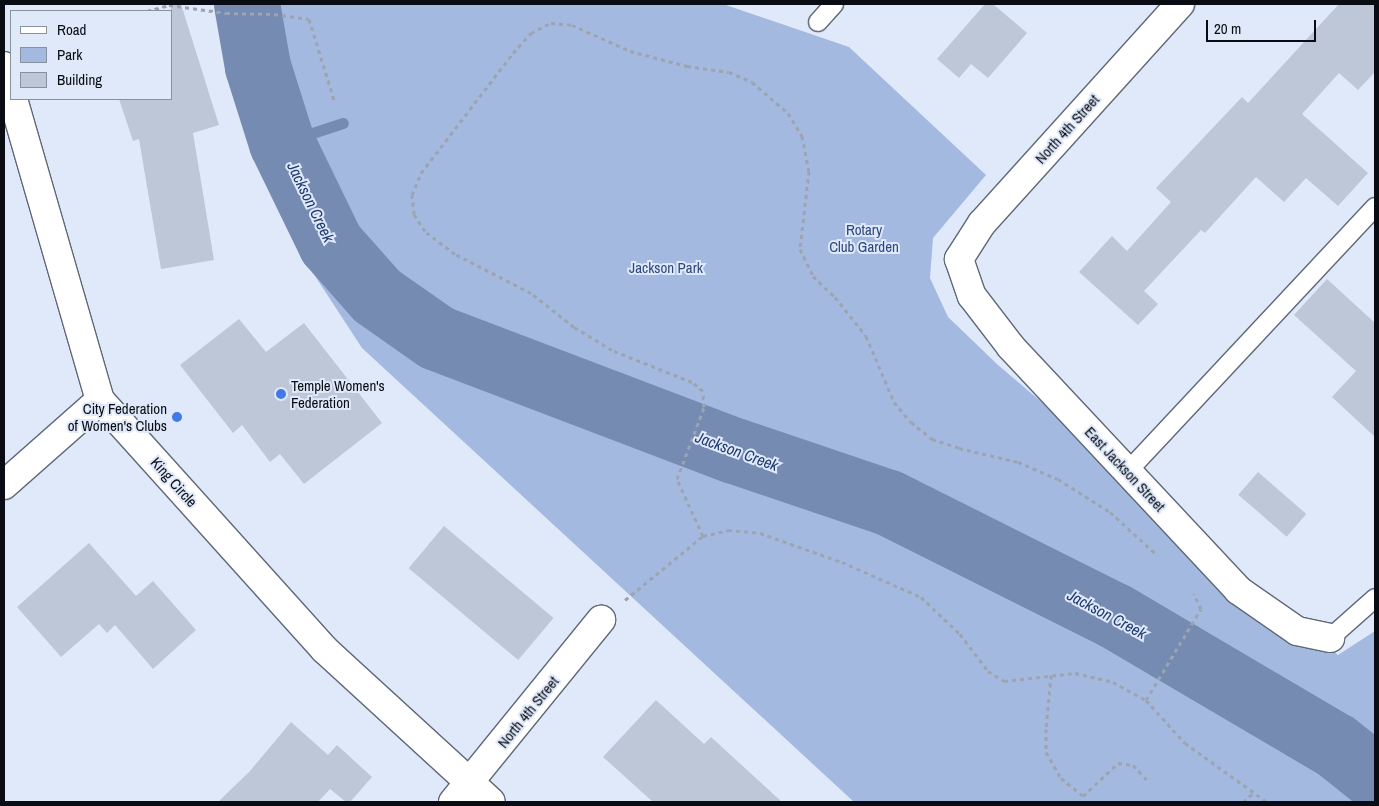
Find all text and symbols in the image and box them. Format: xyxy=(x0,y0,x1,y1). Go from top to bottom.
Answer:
legend xyxy=(10,10,172,100)
scale bar xyxy=(1209,10,1319,42)
text: 20 m xyxy=(1214,18,1241,39)
text: Road xyxy=(57,19,86,40)
text: Park xyxy=(57,44,82,65)
text: Building xyxy=(57,69,102,90)
street label: North 4th Street xyxy=(1031,91,1103,167)
water label: Jackson Creek xyxy=(283,159,339,245)
park label: Rotary Club Garden xyxy=(829,220,899,255)
park label: Jackson Park xyxy=(629,259,703,277)
place label: Temple Women's Federation xyxy=(291,376,385,411)
marker: Temple Women's Federation xyxy=(275,388,287,400)
place label: City Federation of Women's Clubs xyxy=(68,399,167,434)
marker: City Federation of Women's Clubs xyxy=(171,411,183,423)
street label: East Jackson Street xyxy=(1081,423,1169,515)
water label: Jackson Creek xyxy=(693,427,781,475)
street label: King Circle xyxy=(147,453,201,511)
water label: Jackson Creek xyxy=(1064,585,1150,643)
street label: North 4th Street xyxy=(494,673,562,751)

